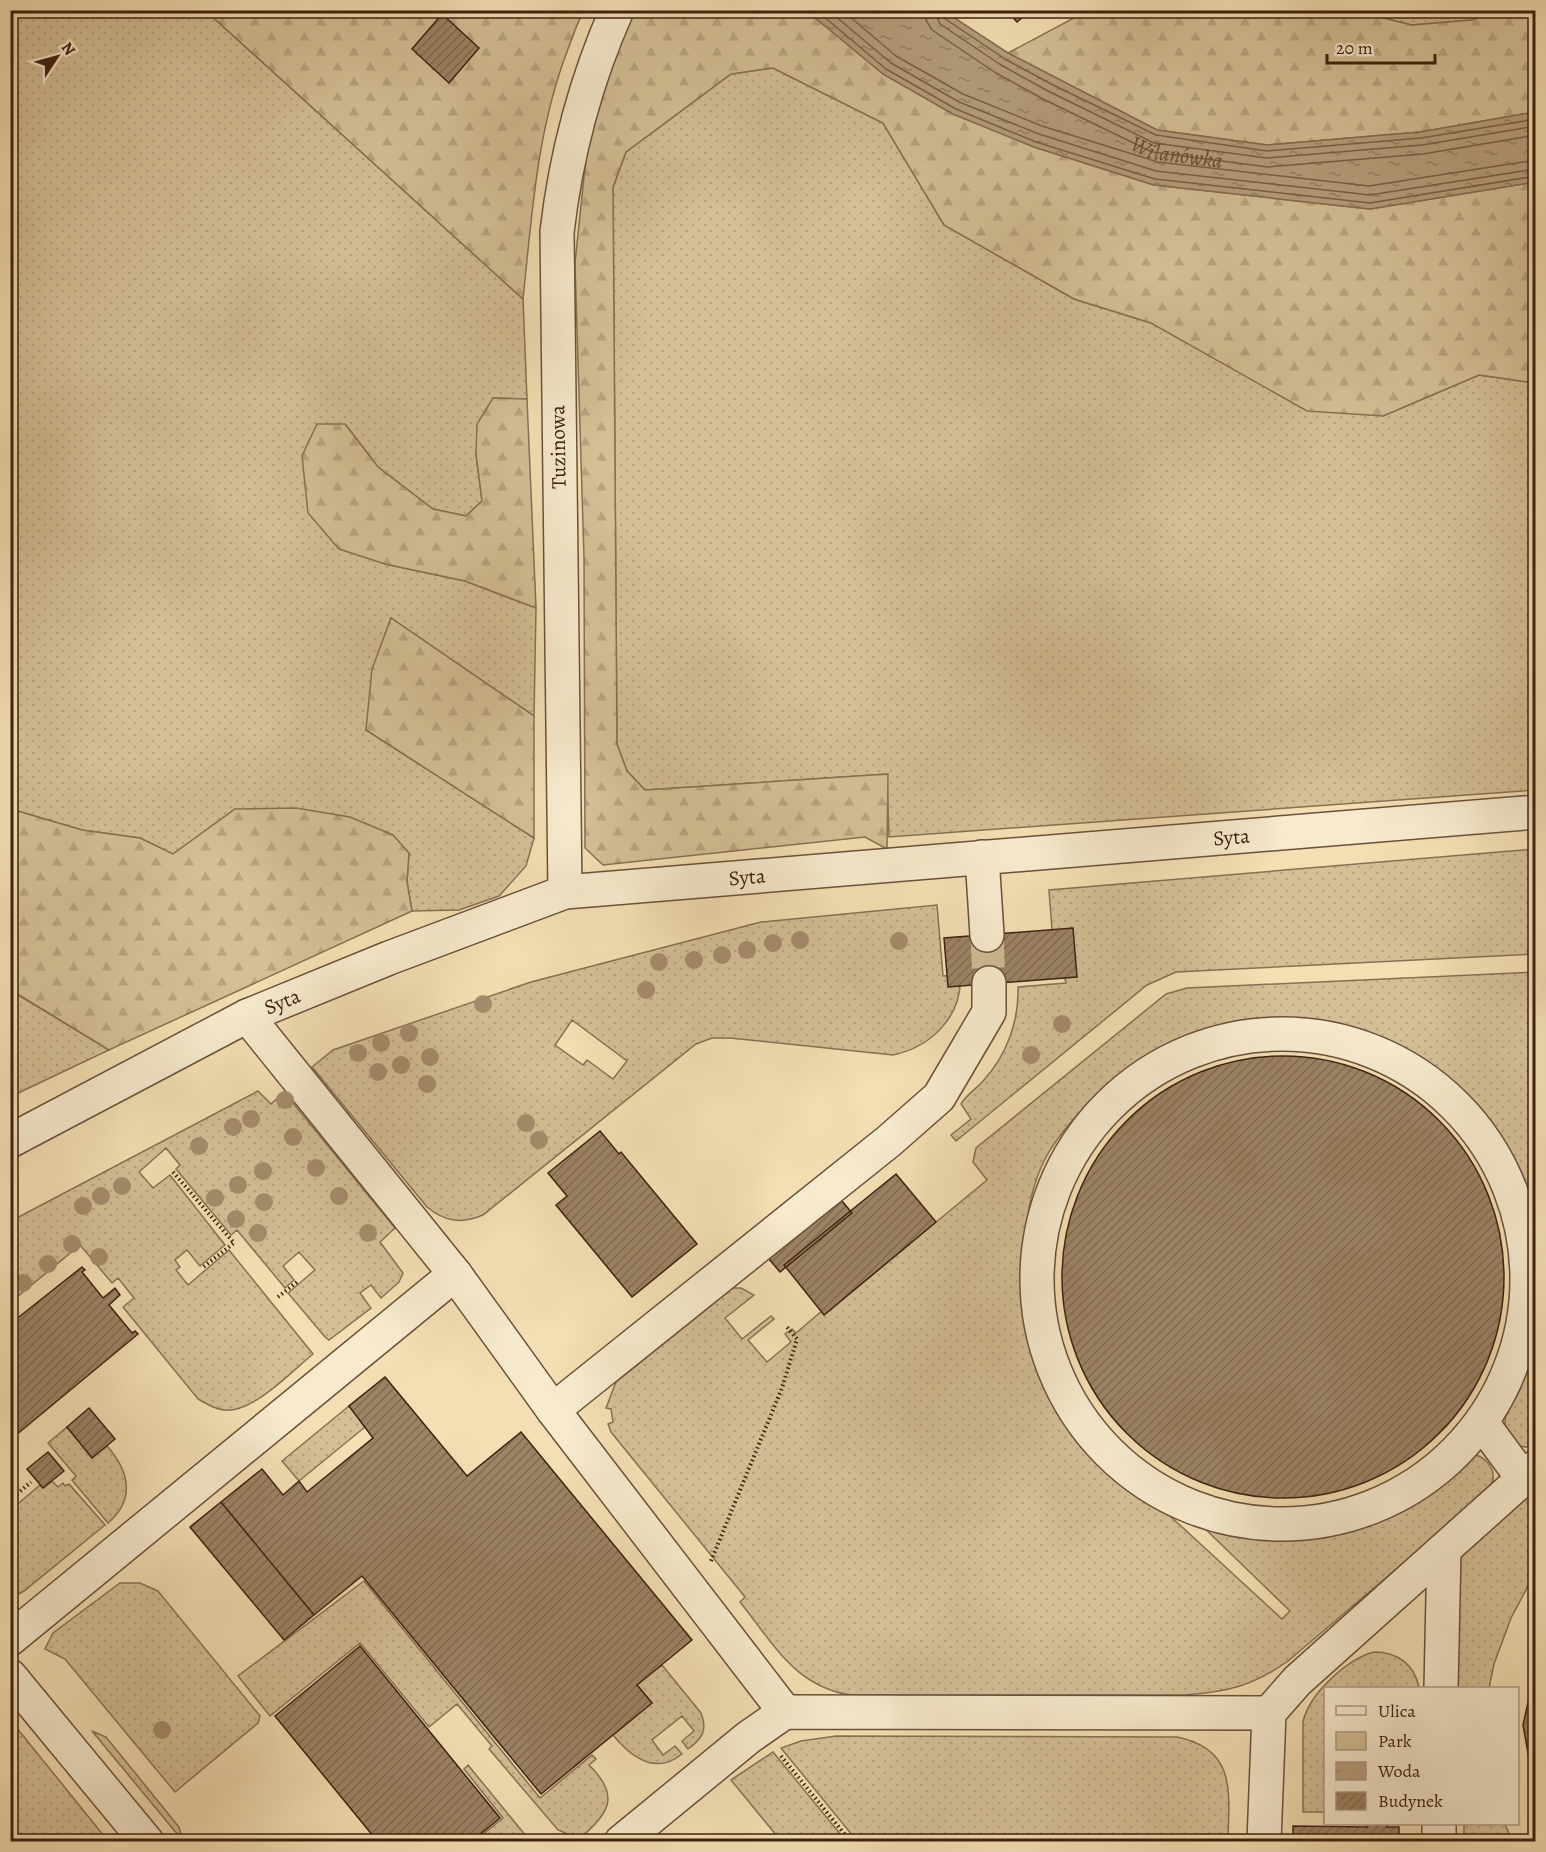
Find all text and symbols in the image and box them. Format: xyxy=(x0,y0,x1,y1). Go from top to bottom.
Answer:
north arrow xyxy=(27,27,87,87)
scale bar xyxy=(1327,27,1435,65)
text: 20 m xyxy=(1336,36,1373,60)
text: N xyxy=(56,38,81,60)
water label: Wilanówka xyxy=(1125,129,1224,176)
street label: Tuzinowa xyxy=(543,405,573,489)
street label: Syta xyxy=(1212,822,1251,853)
street label: Syta xyxy=(728,862,767,892)
street label: Syta xyxy=(260,982,305,1022)
legend xyxy=(1324,1687,1519,1825)
text: Ulica xyxy=(1378,1699,1416,1723)
text: Park xyxy=(1378,1729,1412,1753)
text: Woda xyxy=(1377,1759,1421,1783)
text: Budynek xyxy=(1378,1789,1443,1813)

